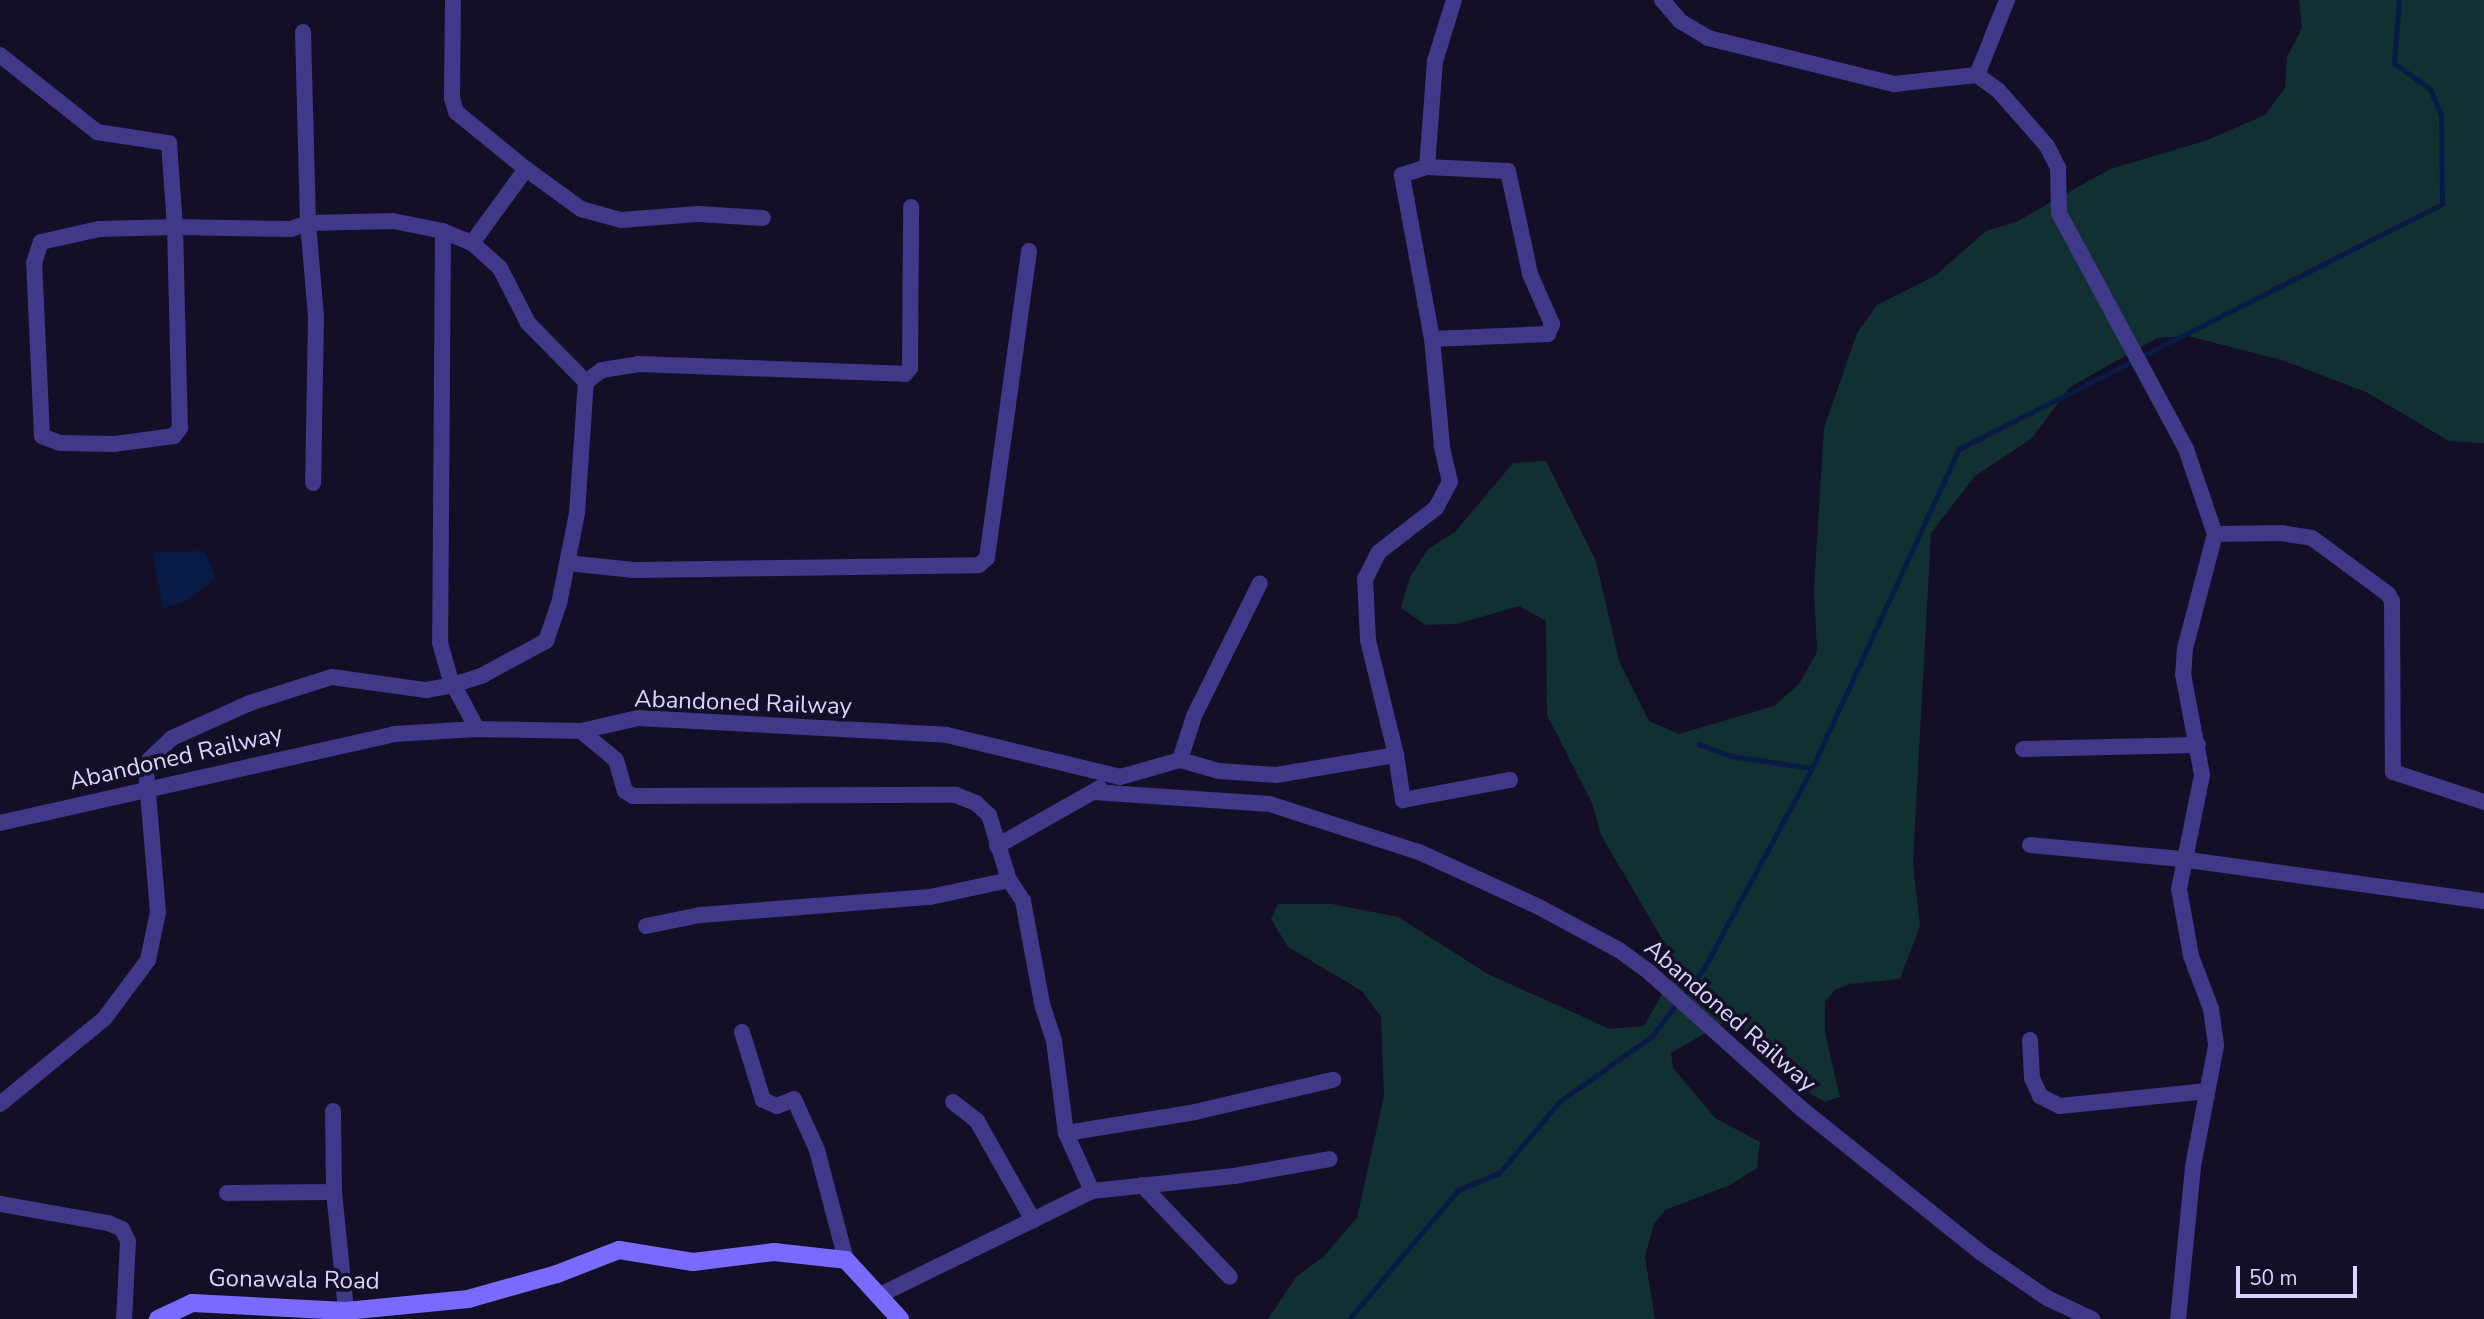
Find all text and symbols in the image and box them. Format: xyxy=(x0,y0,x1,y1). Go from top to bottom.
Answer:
street label: Abandoned Railway xyxy=(634,685,852,721)
street label: Abandoned Railway xyxy=(67,719,285,797)
street label: Abandoned Railway xyxy=(1638,934,1822,1098)
scale bar xyxy=(2239,1252,2360,1296)
street label: Gonawala Road xyxy=(208,1264,380,1296)
text: 50 m xyxy=(2249,1264,2298,1292)

